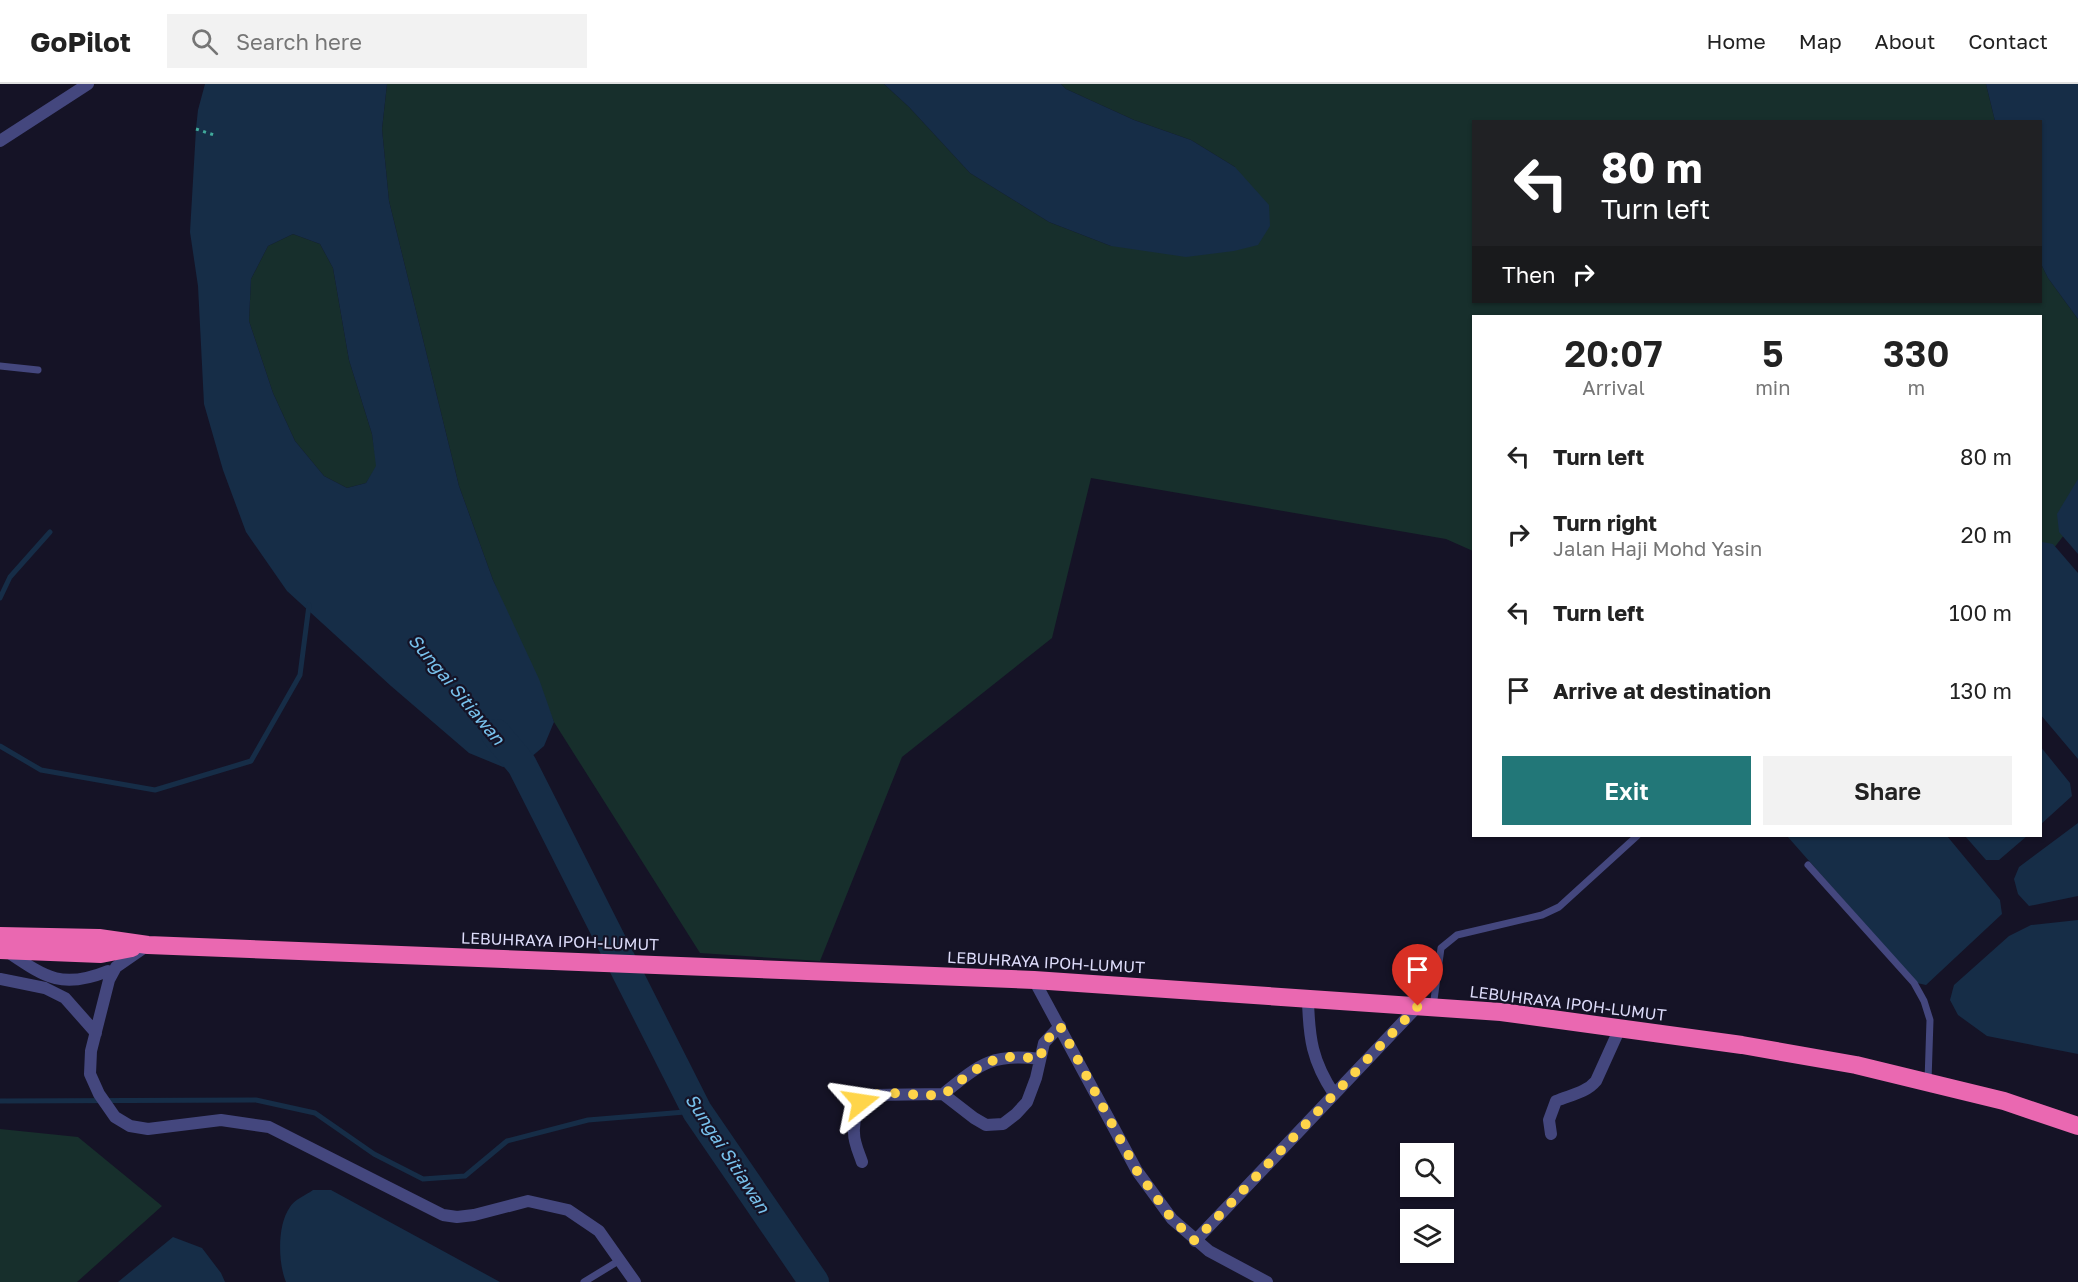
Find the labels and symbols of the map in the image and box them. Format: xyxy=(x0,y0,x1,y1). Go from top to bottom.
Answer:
water label: Sungai Sitiawan xyxy=(404,629,510,750)
street label: LEBUHRAYA IPOH-LUMUT xyxy=(461,928,659,954)
pin xyxy=(1392,944,1443,1006)
street label: LEBUHRAYA IPOH-LUMUT xyxy=(947,947,1145,977)
street label: LEBUHRAYA IPOH-LUMUT xyxy=(1468,981,1668,1025)
position arrow xyxy=(829,1070,893,1134)
water label: Sungai Sitiawan xyxy=(681,1089,775,1218)

